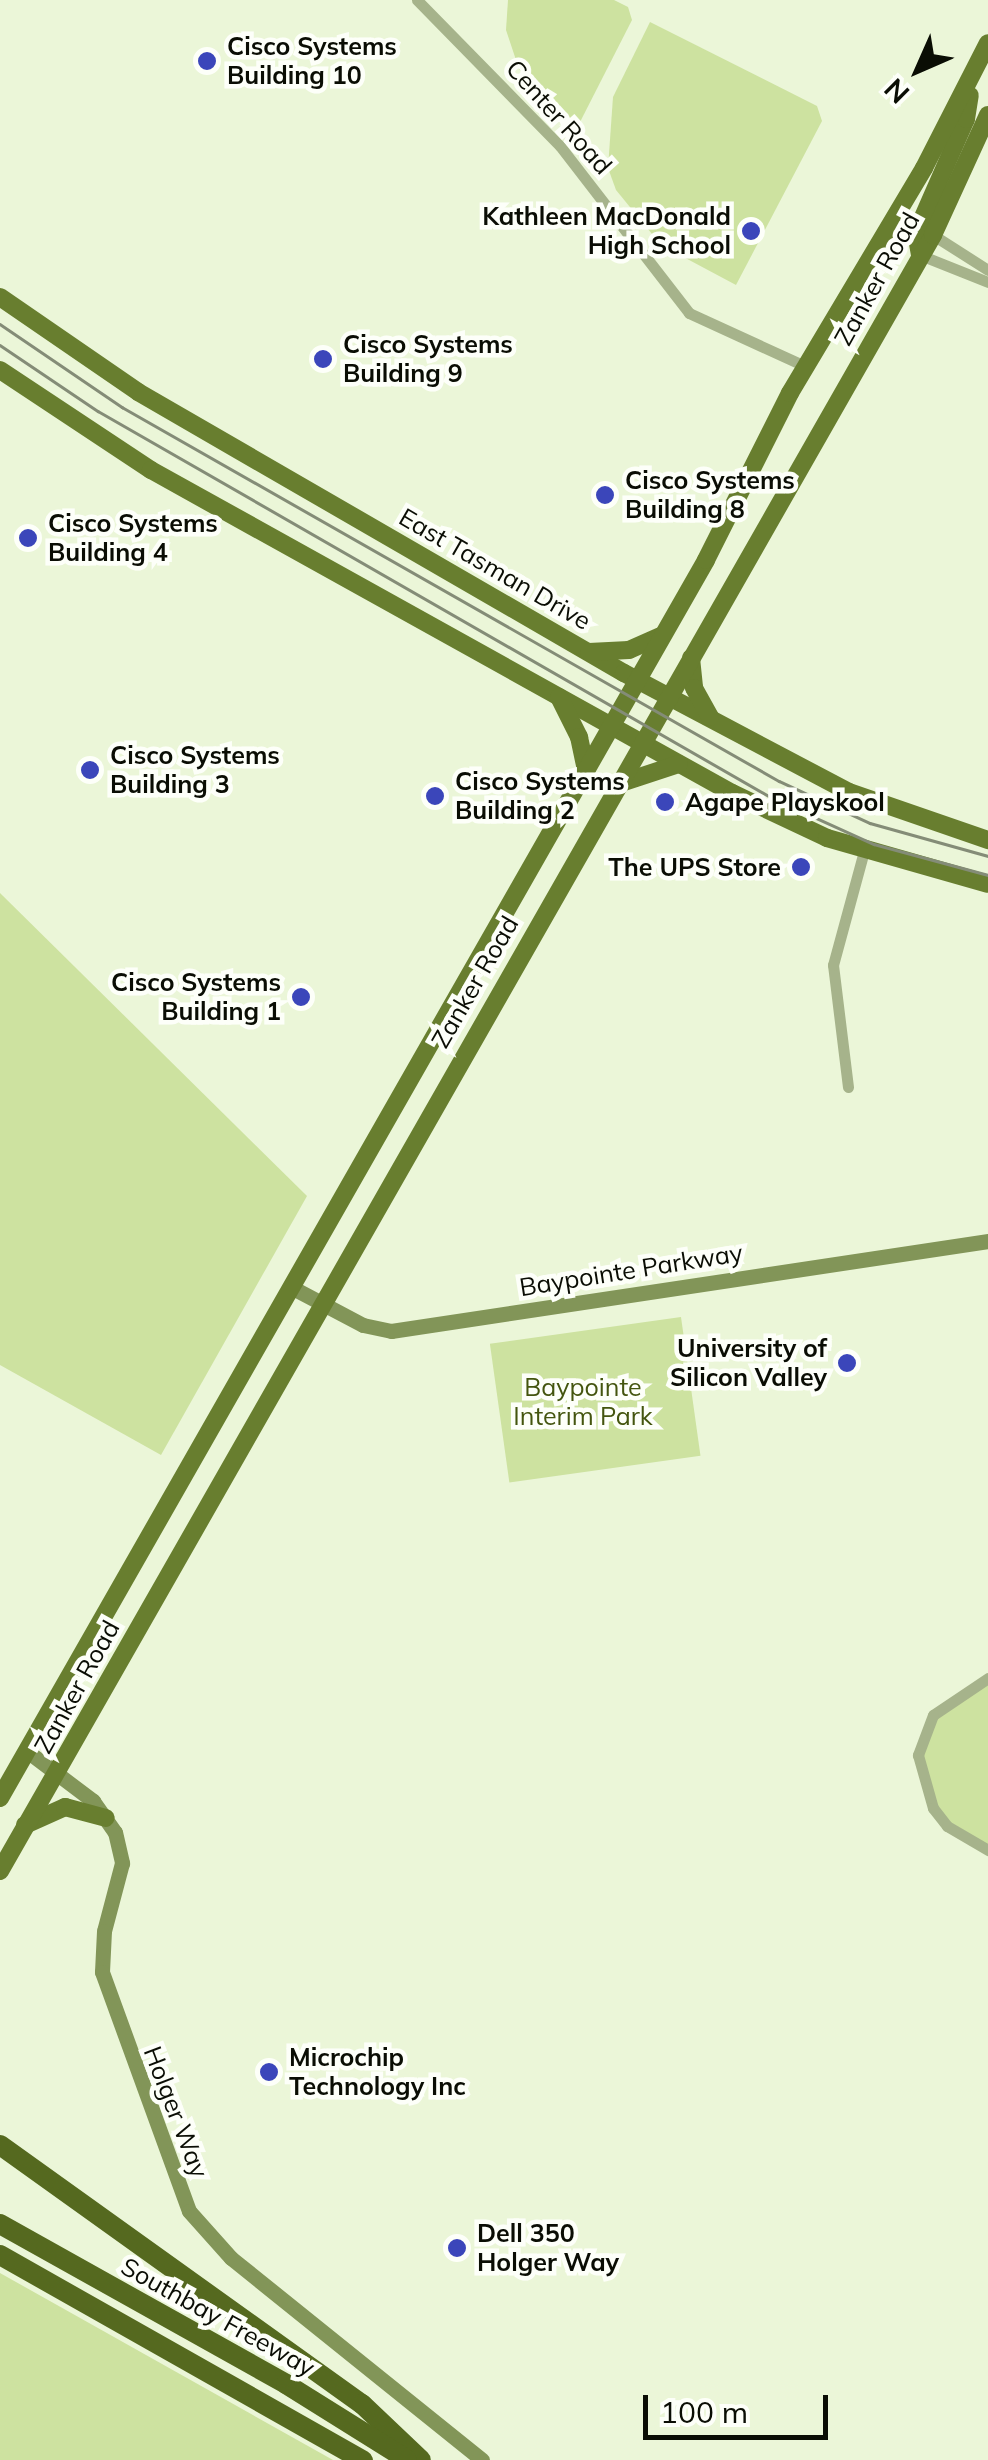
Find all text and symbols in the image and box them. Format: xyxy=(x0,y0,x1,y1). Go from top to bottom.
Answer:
north arrow xyxy=(868,20,968,120)
place label: Cisco Systems Building 10 xyxy=(227,32,397,91)
marker: Cisco Systems Building 10 xyxy=(196,50,218,72)
street label: Center Road xyxy=(500,54,618,180)
text: N xyxy=(877,72,916,111)
place label: Kathleen MacDonald High School xyxy=(482,202,731,261)
street label: Zanker Road xyxy=(828,207,926,351)
marker: Kathleen MacDonald High School xyxy=(740,220,762,242)
place label: Cisco Systems Building 9 xyxy=(343,330,513,389)
marker: Cisco Systems Building 9 xyxy=(312,348,334,370)
place label: Cisco Systems Building 8 xyxy=(625,466,795,525)
marker: Cisco Systems Building 8 xyxy=(594,484,616,506)
street label: East Tasman Drive xyxy=(394,502,596,636)
place label: Cisco Systems Building 4 xyxy=(48,509,218,568)
marker: Cisco Systems Building 4 xyxy=(17,527,39,549)
place label: Cisco Systems Building 3 xyxy=(110,741,280,800)
marker: Cisco Systems Building 3 xyxy=(79,759,101,781)
place label: Cisco Systems Building 2 xyxy=(455,767,625,826)
marker: Cisco Systems Building 2 xyxy=(424,785,446,807)
place label: Agape Playskool xyxy=(685,787,885,817)
marker: Agape Playskool xyxy=(654,791,676,813)
place label: The UPS Store xyxy=(608,852,781,882)
marker: The UPS Store xyxy=(790,856,812,878)
street label: Zanker Road xyxy=(425,911,525,1053)
place label: Cisco Systems Building 1 xyxy=(111,968,281,1027)
marker: Cisco Systems Building 1 xyxy=(290,986,312,1008)
street label: Baypointe Parkway xyxy=(517,1238,745,1302)
place label: University of Silicon Valley xyxy=(670,1334,827,1393)
marker: University of Silicon Valley xyxy=(836,1352,858,1374)
park label: Baypointe Interim Park xyxy=(513,1373,653,1432)
street label: Zanker Road xyxy=(28,1615,126,1759)
street label: Holger Way xyxy=(137,2042,215,2182)
place label: Microchip Technology Inc xyxy=(289,2043,466,2102)
marker: Microchip Technology Inc xyxy=(258,2061,280,2083)
place label: Dell 350 Holger Way xyxy=(477,2219,619,2278)
marker: Dell 350 Holger Way xyxy=(446,2237,468,2259)
street label: Southbay Freeway xyxy=(116,2251,320,2383)
scale bar xyxy=(648,2375,833,2437)
text: 100 m xyxy=(660,2393,748,2431)

